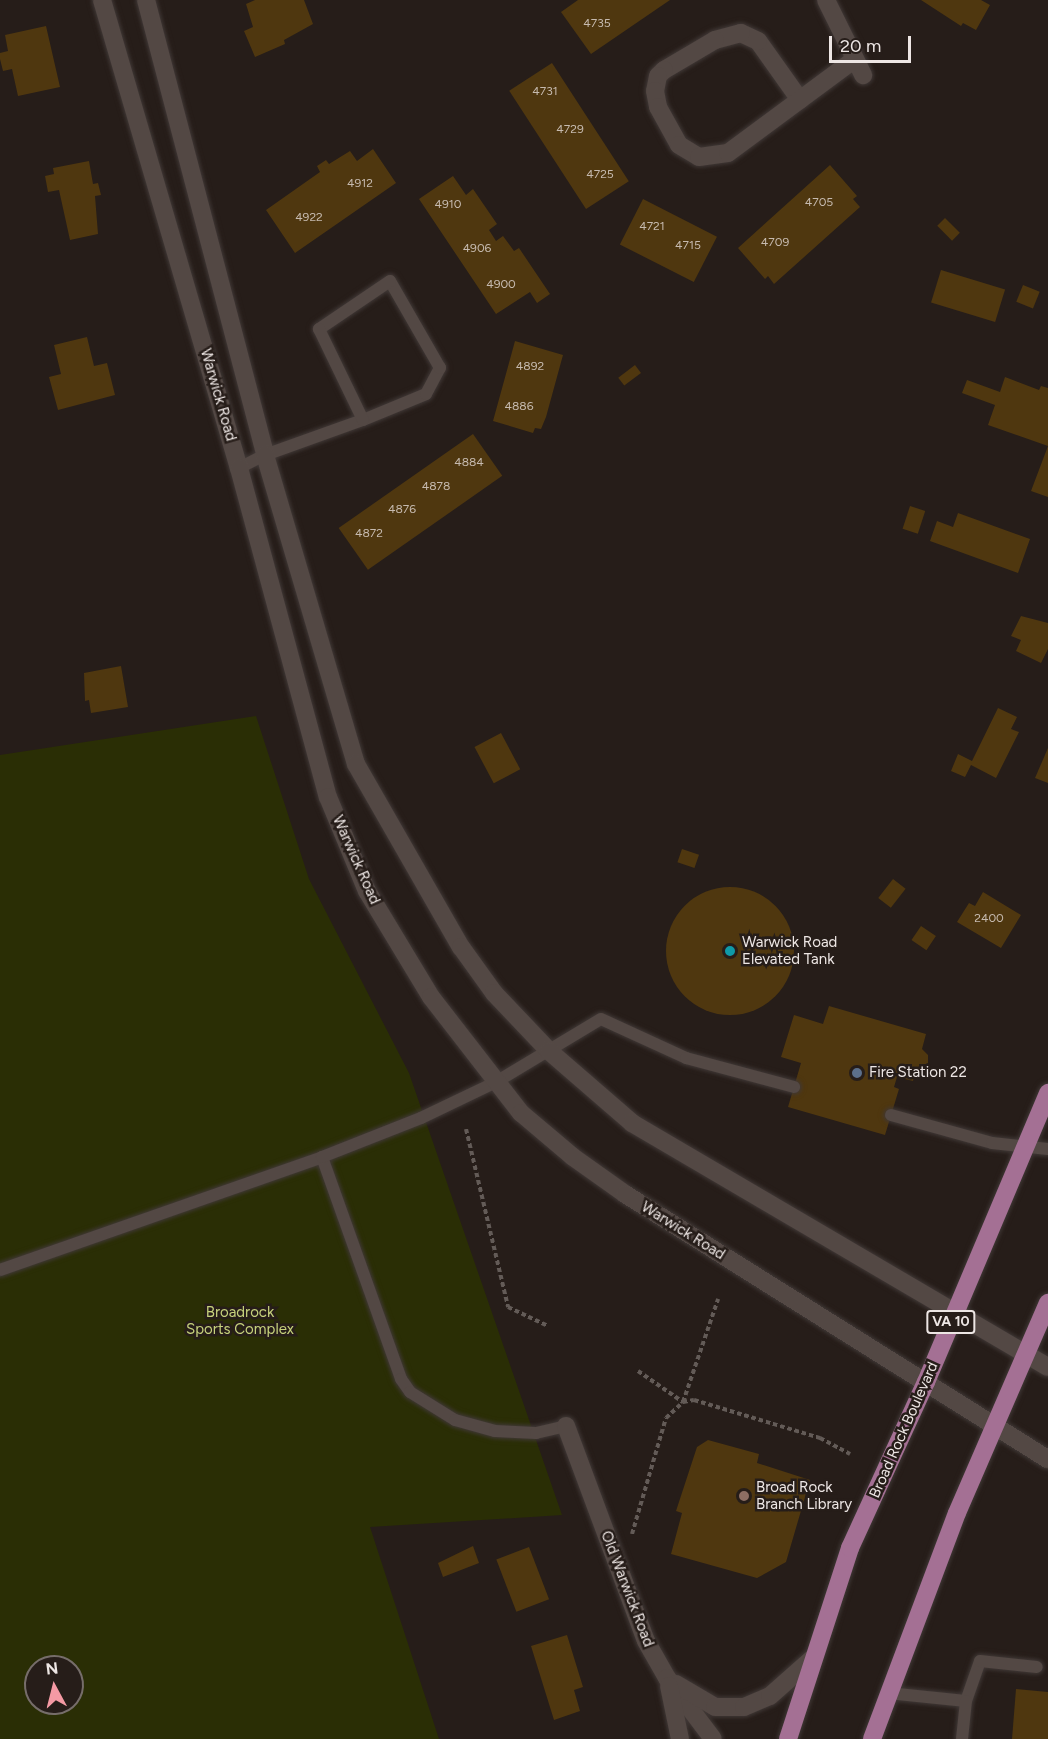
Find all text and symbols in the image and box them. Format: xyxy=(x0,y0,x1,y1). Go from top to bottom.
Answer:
house number: 4735 xyxy=(583,17,611,31)
scale bar xyxy=(832,24,914,62)
text: 20 m xyxy=(840,35,881,57)
house number: 4731 xyxy=(532,85,558,99)
house number: 4729 xyxy=(556,123,584,137)
house number: 4725 xyxy=(586,168,614,182)
house number: 4912 xyxy=(347,177,373,191)
house number: 4705 xyxy=(805,196,833,210)
house number: 4910 xyxy=(435,198,461,212)
house number: 4922 xyxy=(295,211,323,225)
house number: 4721 xyxy=(639,220,665,234)
house number: 4709 xyxy=(761,236,789,250)
house number: 4715 xyxy=(675,239,701,253)
house number: 4906 xyxy=(463,242,491,256)
house number: 4900 xyxy=(486,278,516,292)
street label: Warwick Road xyxy=(196,347,240,443)
house number: 4892 xyxy=(516,360,544,374)
house number: 4886 xyxy=(505,400,533,414)
house number: 4884 xyxy=(454,456,484,470)
house number: 4878 xyxy=(422,480,450,494)
house number: 4876 xyxy=(388,503,416,517)
house number: 4872 xyxy=(355,527,383,541)
street label: Warwick Road xyxy=(328,813,384,907)
house number: 2400 xyxy=(974,912,1004,926)
place label: Warwick Road Elevated Tank xyxy=(742,933,837,968)
marker: Warwick Road Elevated Tank xyxy=(723,944,737,958)
place label: Fire Station 22 xyxy=(869,1064,967,1082)
marker: Fire Station 22 xyxy=(850,1066,864,1080)
street label: Warwick Road xyxy=(638,1198,728,1264)
park label: Broadrock Sports Complex xyxy=(186,1303,294,1338)
road number: VA 10 xyxy=(926,1311,976,1333)
street label: Broad Rock Boulevard xyxy=(866,1359,942,1501)
place label: Broad Rock Branch Library xyxy=(756,1478,852,1513)
marker: Broad Rock Branch Library xyxy=(737,1489,751,1503)
street label: Old Warwick Road xyxy=(597,1528,657,1650)
north arrow xyxy=(24,1655,84,1715)
text: N xyxy=(45,1658,59,1679)

